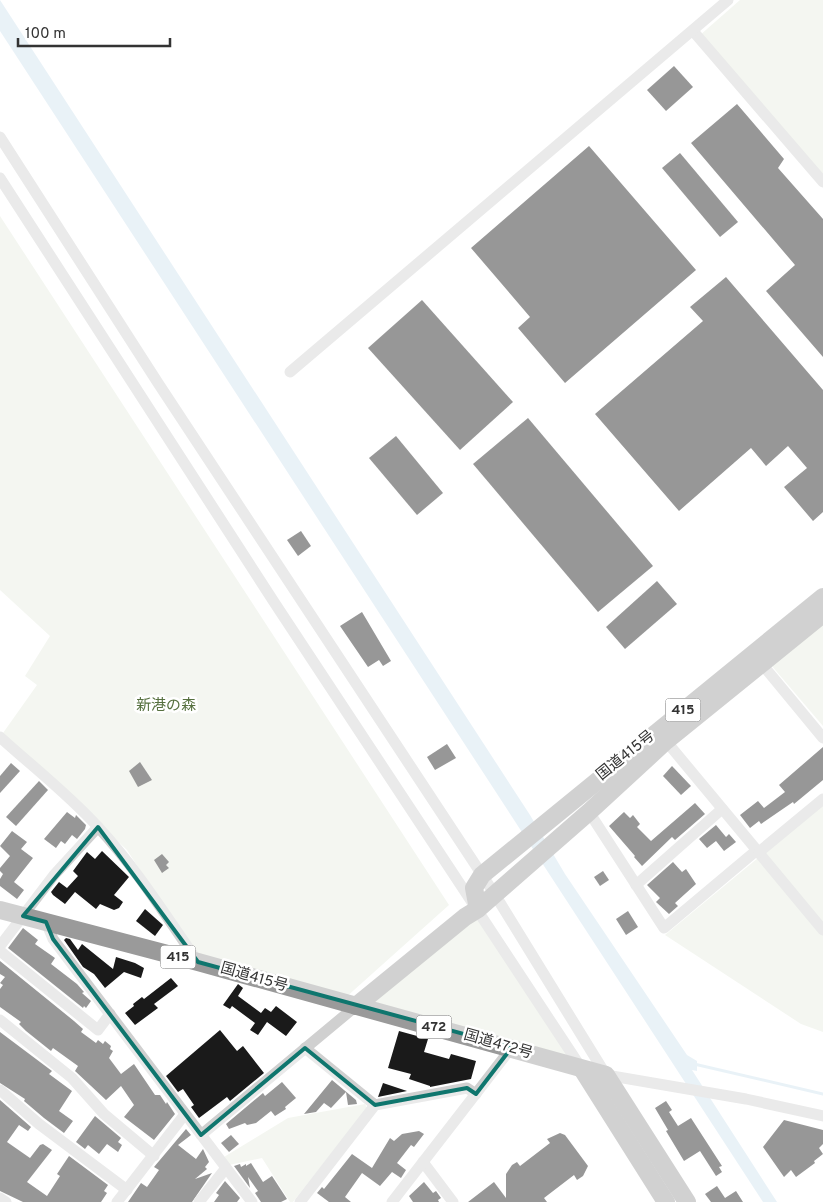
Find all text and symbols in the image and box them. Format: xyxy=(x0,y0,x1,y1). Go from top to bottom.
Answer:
scale bar xyxy=(18,15,170,47)
text: 100 m xyxy=(25,25,66,44)
park label: 新港の森 xyxy=(136,697,196,716)
road number: 415 xyxy=(666,698,700,722)
street label: 国道415号 xyxy=(593,727,659,785)
road number: 415 xyxy=(160,946,196,969)
street label: 国道415号 xyxy=(218,959,290,997)
road number: 472 xyxy=(416,1016,452,1038)
street label: 国道472号 xyxy=(461,1026,535,1064)

